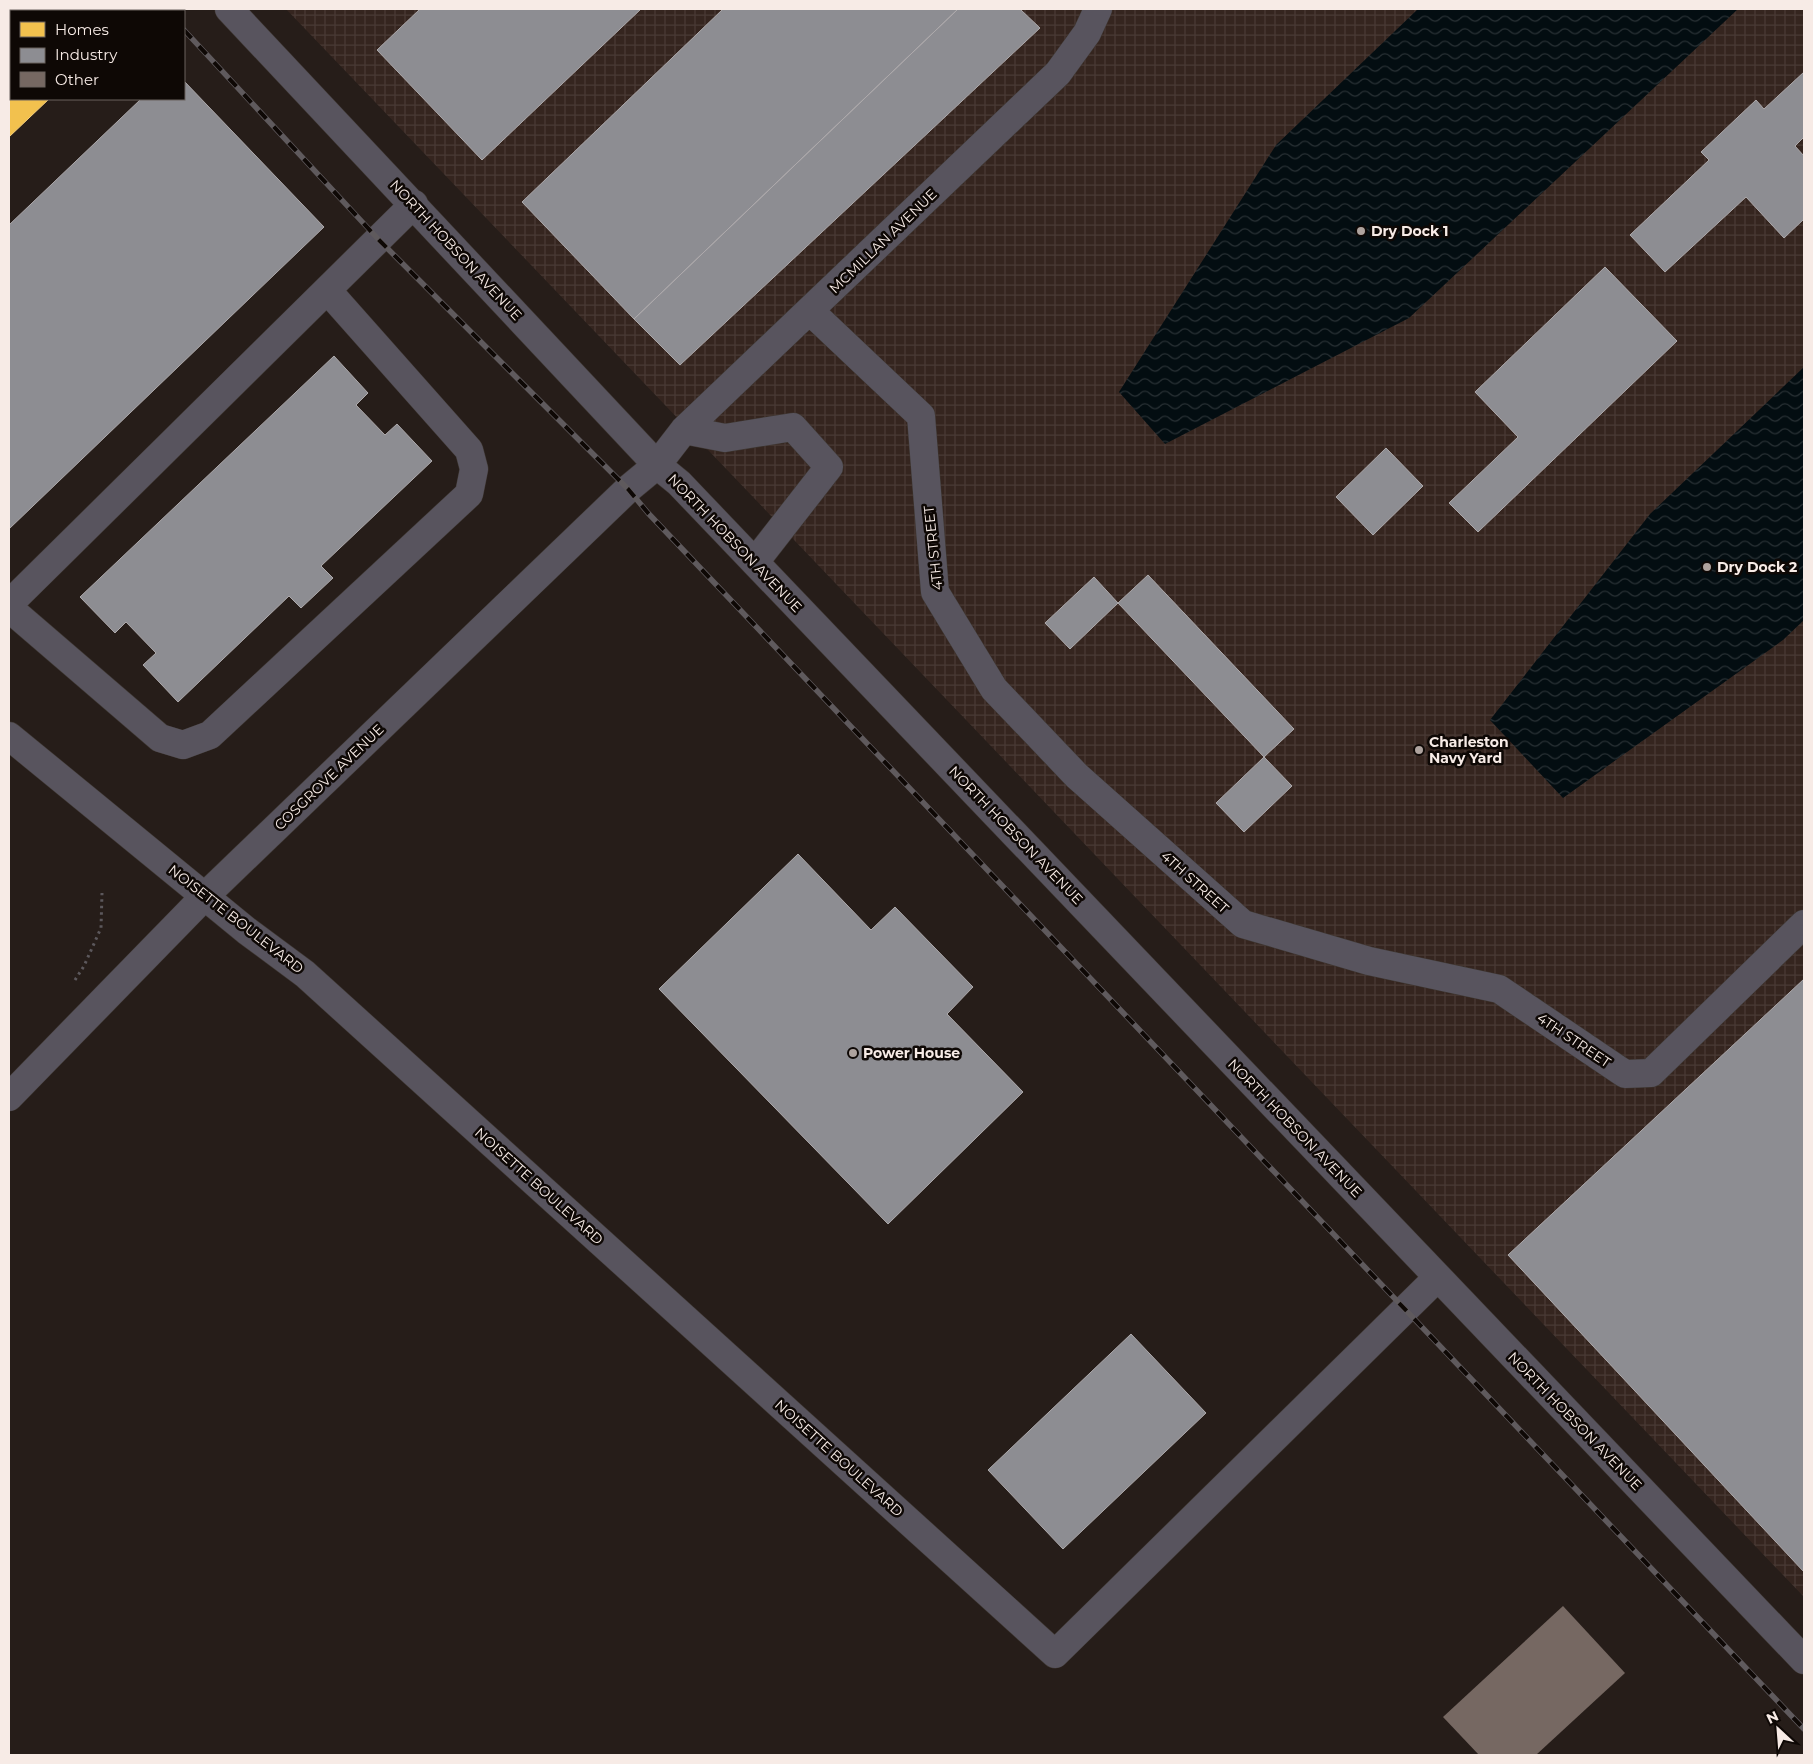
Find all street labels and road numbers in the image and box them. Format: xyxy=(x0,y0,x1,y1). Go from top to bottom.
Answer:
street label: NORTH HOBSON AVENUE xyxy=(386,176,526,324)
street label: MCMILLAN AVENUE xyxy=(825,185,941,297)
street label: NORTH HOBSON AVENUE xyxy=(664,470,806,616)
street label: 4TH STREET xyxy=(920,505,946,591)
street label: COSGROVE AVENUE xyxy=(271,720,387,834)
street label: NORTH HOBSON AVENUE xyxy=(945,762,1087,908)
street label: 4TH STREET xyxy=(1157,847,1233,917)
street label: NOISETTE BOULEVARD xyxy=(165,861,307,977)
street label: 4TH STREET xyxy=(1534,1009,1614,1071)
street label: NORTH HOBSON AVENUE xyxy=(1224,1055,1366,1201)
street label: NOISETTE BOULEVARD xyxy=(471,1124,607,1248)
street label: NORTH HOBSON AVENUE xyxy=(1504,1348,1646,1494)
street label: NOISETTE BOULEVARD xyxy=(771,1396,907,1520)

